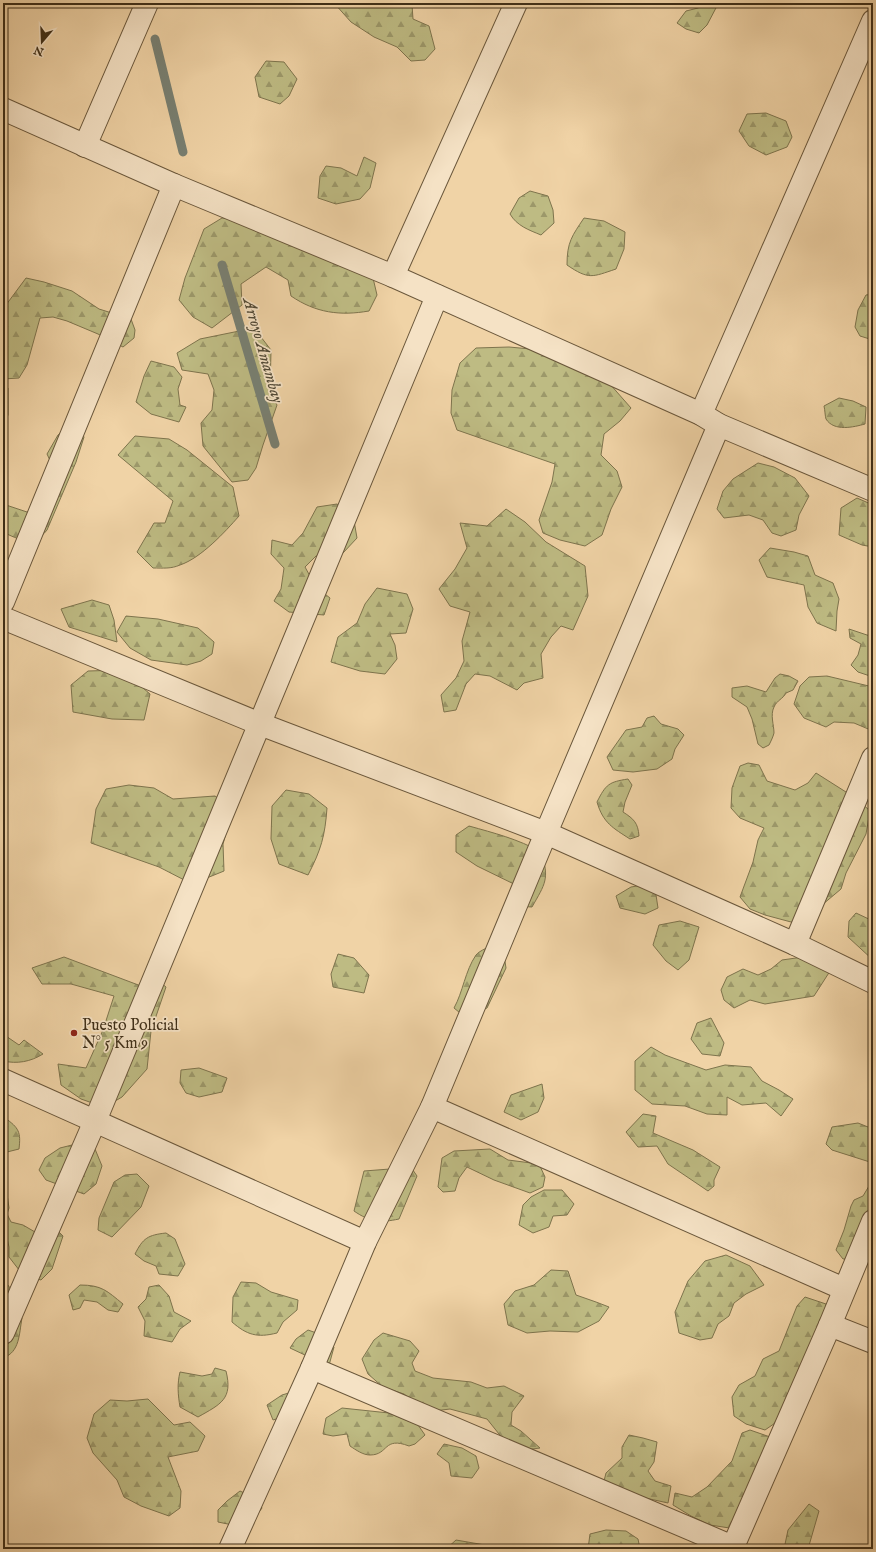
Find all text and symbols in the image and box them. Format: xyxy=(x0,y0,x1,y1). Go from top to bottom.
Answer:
north arrow xyxy=(22,22,62,62)
text: N xyxy=(32,42,47,59)
water label: Arroyo Amambay xyxy=(237,293,288,406)
place label: Puesto Policial N° 5 Km 9 xyxy=(82,1016,179,1054)
marker: Puesto Policial N° 5 Km 9 xyxy=(69,1028,79,1038)

